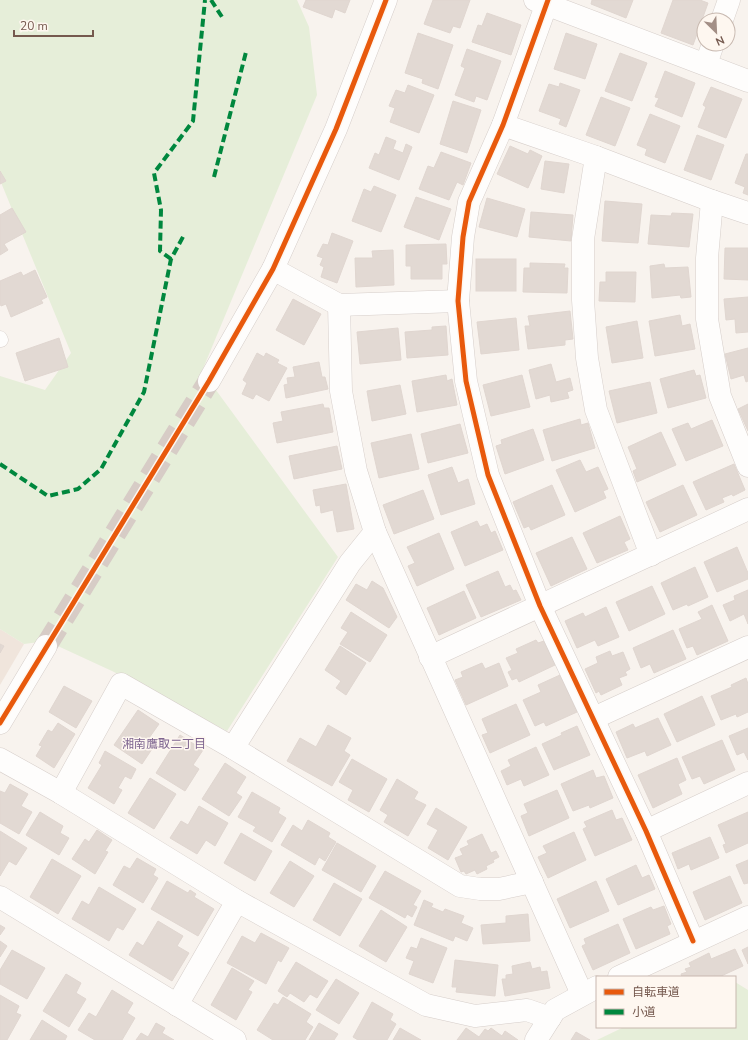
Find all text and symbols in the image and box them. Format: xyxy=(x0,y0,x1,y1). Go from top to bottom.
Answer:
scale bar xyxy=(14,12,93,38)
north arrow xyxy=(696,12,736,52)
text: 20 m xyxy=(20,18,48,34)
text: N xyxy=(713,32,727,49)
district label: 湘南鷹取二丁目 xyxy=(122,736,206,752)
legend xyxy=(596,976,736,1028)
text: 自転車道 xyxy=(632,984,680,1000)
text: 小道 xyxy=(632,1004,656,1020)

